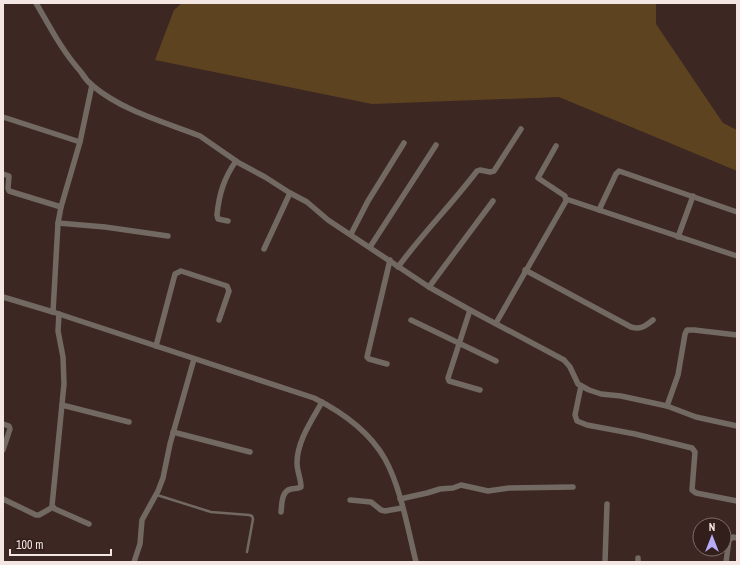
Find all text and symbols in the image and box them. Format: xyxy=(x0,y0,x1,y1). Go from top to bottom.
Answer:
north arrow xyxy=(692,517,732,557)
text: N xyxy=(709,520,715,534)
scale bar xyxy=(10,531,111,557)
text: 100 m xyxy=(16,537,43,553)

